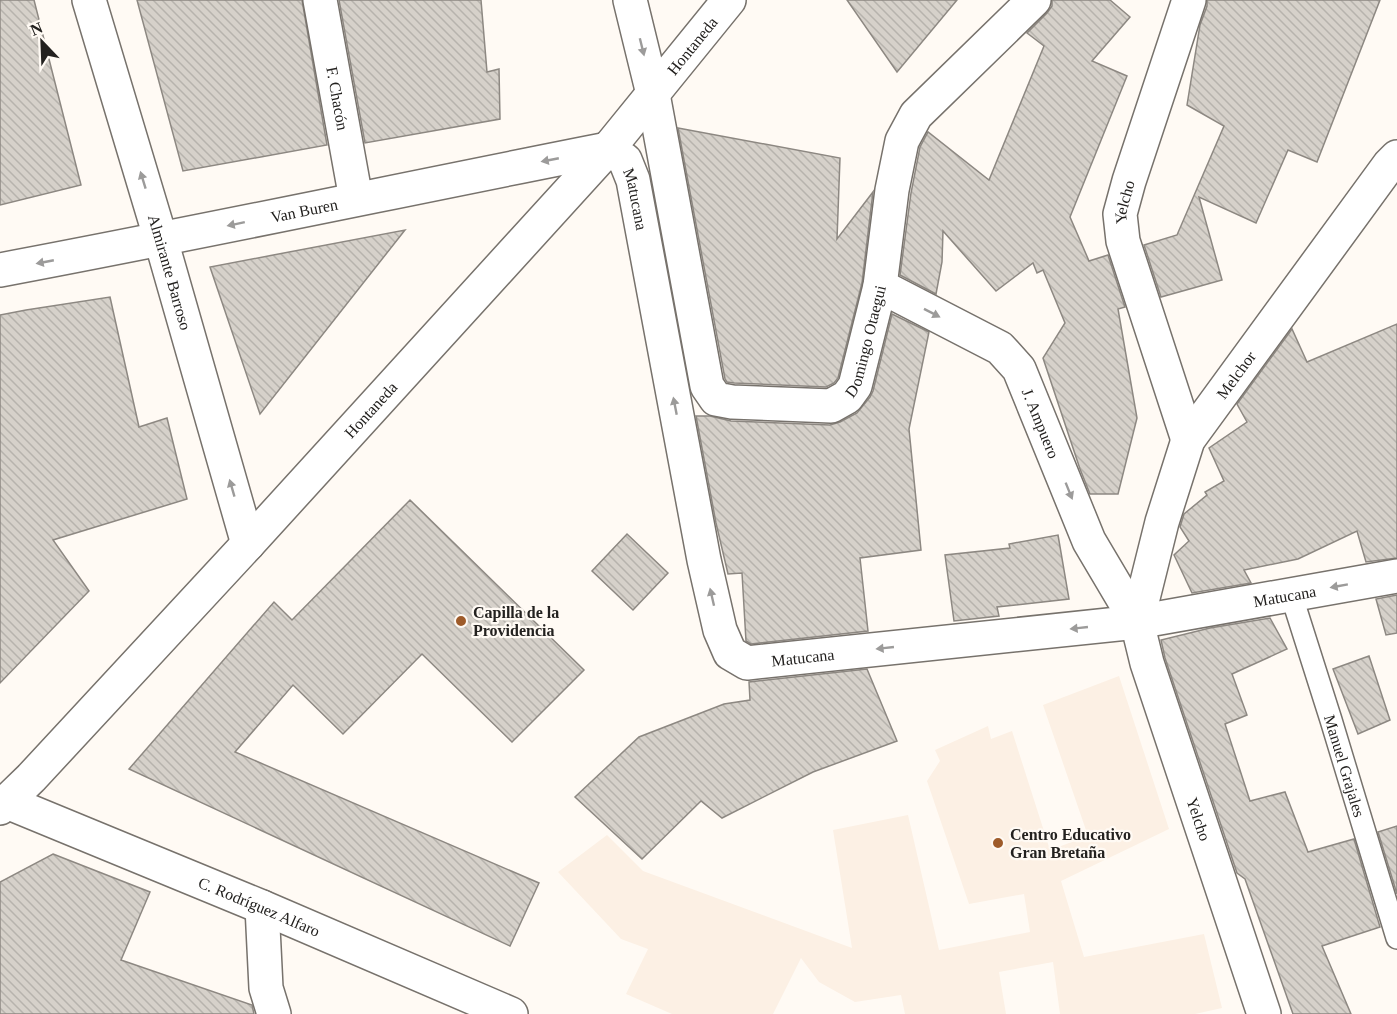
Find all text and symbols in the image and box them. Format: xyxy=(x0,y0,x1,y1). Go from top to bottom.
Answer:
north arrow xyxy=(12,12,72,72)
street label: Hontaneda xyxy=(664,13,720,78)
text: N xyxy=(28,18,45,39)
one-way arrow xyxy=(637,38,647,56)
street label: F. Chacón xyxy=(324,65,352,132)
one-way arrow xyxy=(541,156,560,165)
street label: Matucana xyxy=(621,165,651,232)
one-way arrow xyxy=(138,170,147,188)
street label: Yelcho xyxy=(1111,178,1137,225)
street label: Van Buren xyxy=(269,195,339,225)
street label: Almirante Barroso xyxy=(145,212,195,332)
one-way arrow xyxy=(226,220,245,229)
one-way arrow xyxy=(35,258,54,267)
street label: Domingo Otaegui xyxy=(841,283,889,400)
one-way arrow xyxy=(923,309,940,318)
street label: Melchor xyxy=(1213,347,1259,402)
street label: Hontaneda xyxy=(341,378,400,441)
street label: J. Ampuero xyxy=(1019,386,1063,461)
one-way arrow xyxy=(670,396,679,415)
one-way arrow xyxy=(227,479,236,497)
one-way arrow xyxy=(1064,483,1074,501)
street label: Matucana xyxy=(1252,582,1317,610)
one-way arrow xyxy=(1330,582,1349,591)
one-way arrow xyxy=(707,588,717,607)
place label: Capilla de la Providencia xyxy=(473,604,559,639)
marker: Capilla de la Providencia xyxy=(454,614,468,628)
one-way arrow xyxy=(1069,623,1088,633)
one-way arrow xyxy=(875,643,894,653)
street label: Matucana xyxy=(771,645,835,669)
street label: Manuel Grajales xyxy=(1321,712,1368,819)
street label: Yelcho xyxy=(1184,795,1214,843)
place label: Centro Educativo Gran Bretaña xyxy=(1010,826,1131,861)
marker: Centro Educativo Gran Bretaña xyxy=(991,836,1005,850)
street label: C. Rodríguez Alfaro xyxy=(196,873,323,939)

